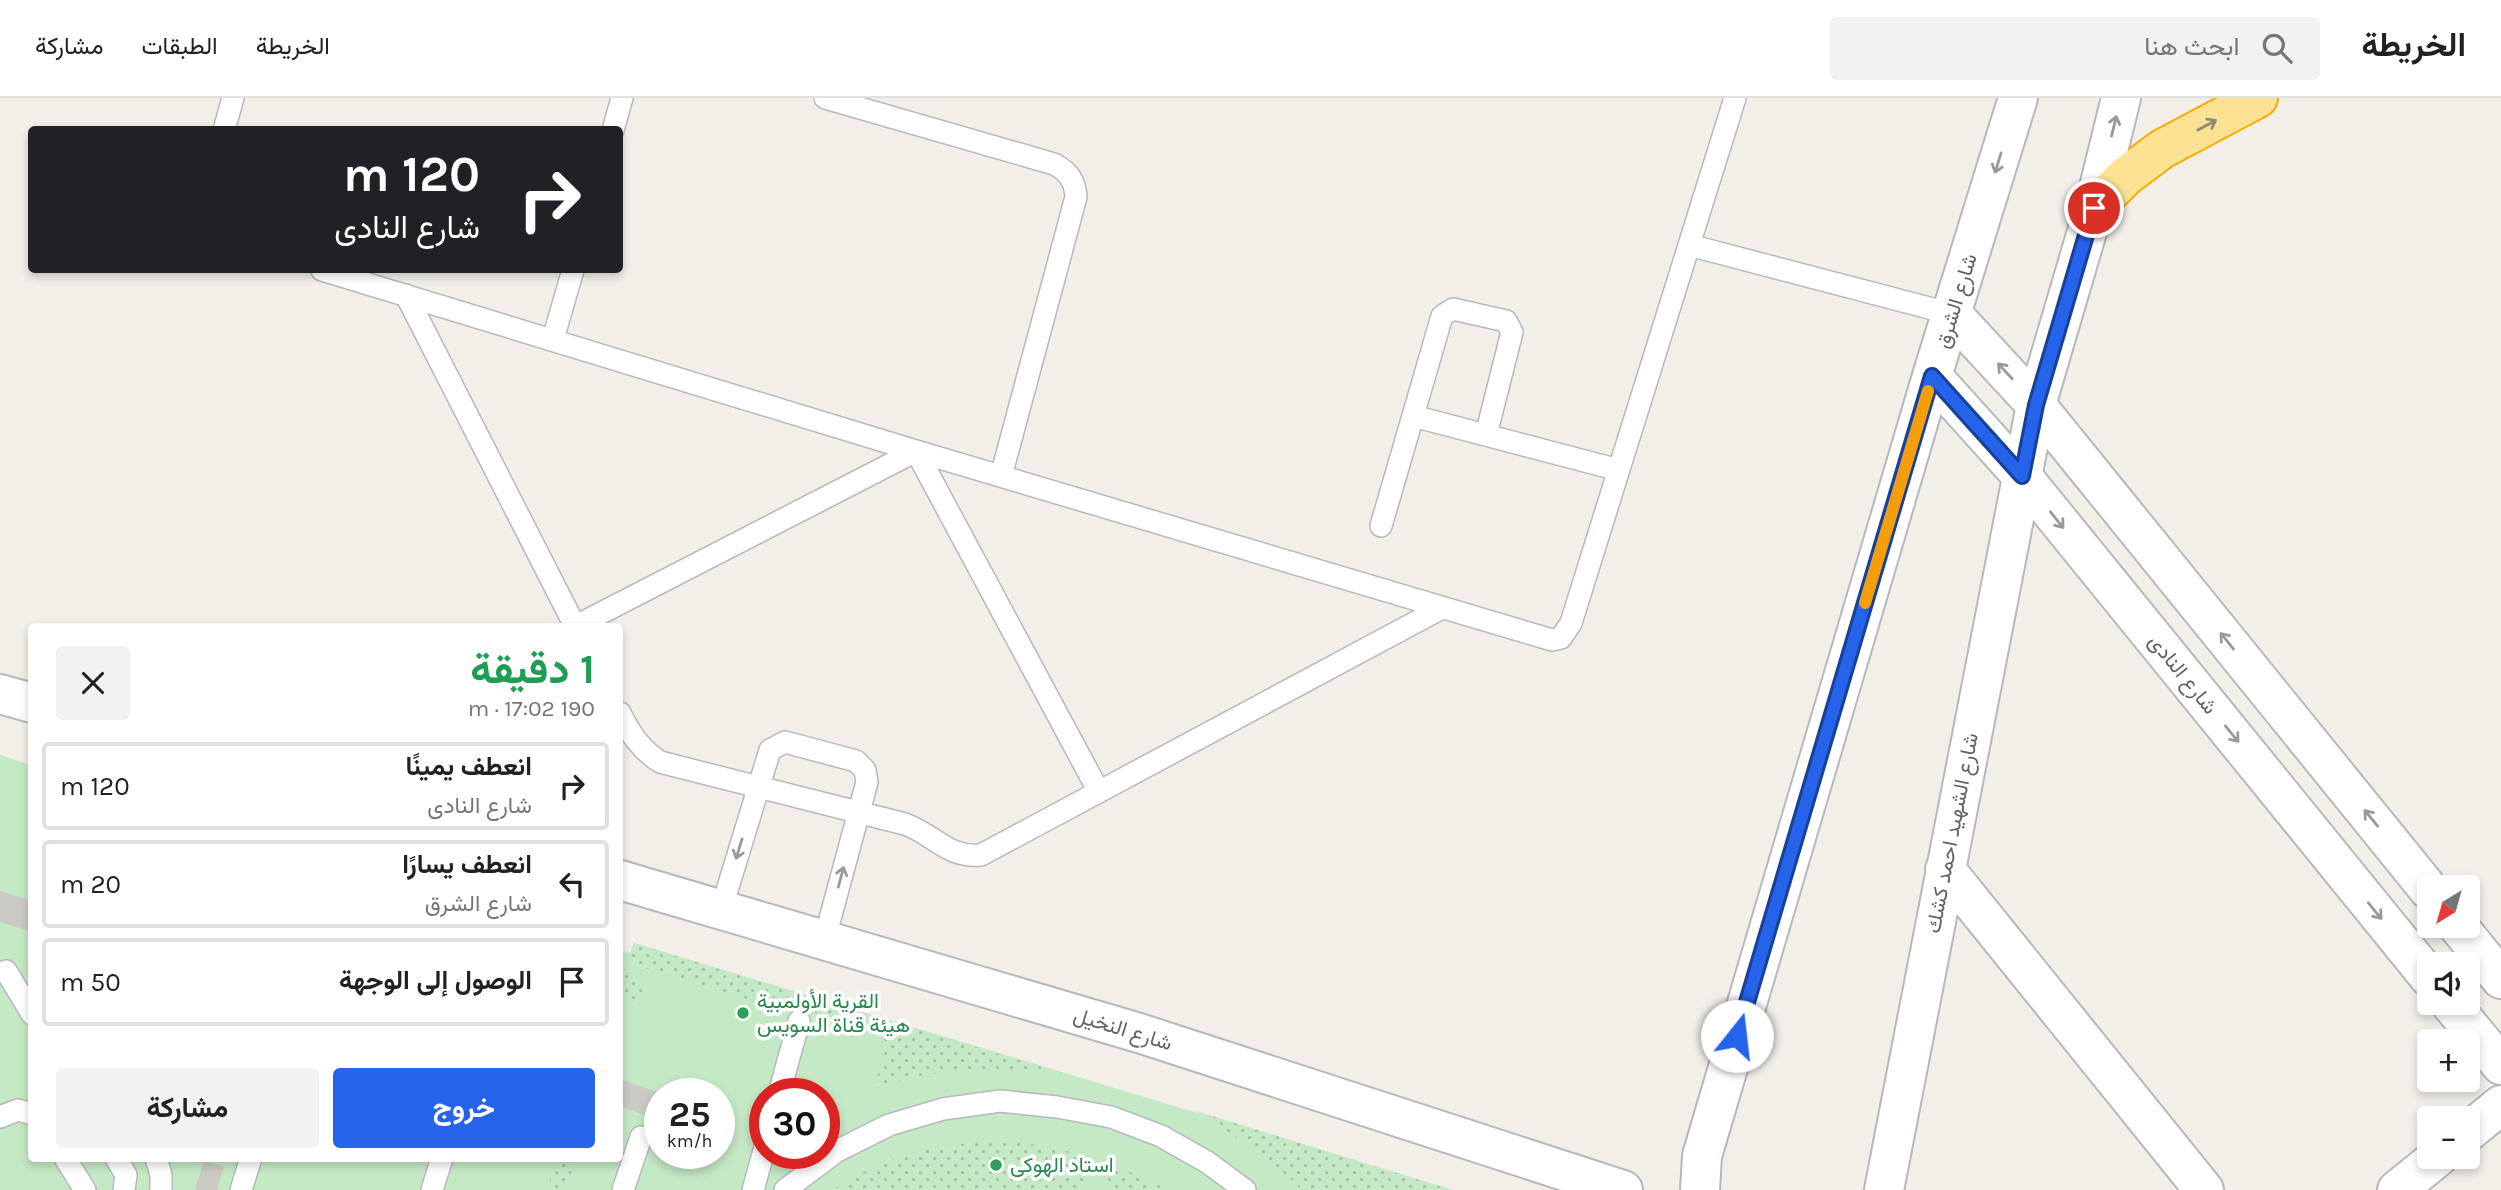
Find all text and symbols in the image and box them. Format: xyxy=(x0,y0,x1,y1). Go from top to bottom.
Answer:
search box xyxy=(1830,17,2320,80)
text: الخريطة xyxy=(2362,26,2466,64)
icon: search xyxy=(2258,29,2296,67)
text: ابحث هنا xyxy=(2144,31,2240,62)
text: مشاركة xyxy=(35,32,103,60)
text: الطبقات xyxy=(141,32,218,60)
text: الخريطة xyxy=(256,32,330,60)
one-way arrow xyxy=(2108,115,2121,138)
one-way arrow xyxy=(2196,118,2217,131)
text: 120 m xyxy=(343,146,480,203)
one-way arrow xyxy=(1991,152,2004,174)
icon: right xyxy=(504,154,595,245)
pin xyxy=(2064,178,2124,238)
icon: arrive xyxy=(2075,189,2113,227)
text: شارع النادى xyxy=(334,209,480,246)
street label: شارع الشرق xyxy=(1930,251,1984,352)
one-way arrow xyxy=(1997,362,2013,380)
one-way arrow xyxy=(2049,510,2065,528)
street label: شارع النادى xyxy=(2142,629,2222,720)
one-way arrow xyxy=(2220,633,2235,651)
text: 1 دقيقة xyxy=(470,644,595,694)
button: close xyxy=(56,646,130,720)
text: 190 m · 17:02 xyxy=(468,695,595,722)
one-way arrow xyxy=(2224,725,2239,743)
street label: شارع الشهيد احمد كشك xyxy=(1921,731,1985,935)
text: انعطف يمينًا xyxy=(406,751,532,782)
icon: right xyxy=(553,767,591,805)
text: 120 m xyxy=(60,771,130,802)
text: شارع النادى xyxy=(427,792,532,819)
one-way arrow xyxy=(2363,809,2378,828)
one-way arrow xyxy=(732,838,745,860)
text: انعطف يسارًا xyxy=(402,849,532,880)
icon: left xyxy=(553,865,591,903)
one-way arrow xyxy=(835,866,848,889)
text: 20 m xyxy=(60,869,121,900)
north arrow xyxy=(2417,875,2480,938)
map controls xyxy=(2417,875,2480,1169)
text: شارع الشرق xyxy=(425,890,532,917)
one-way arrow xyxy=(2367,901,2383,919)
button: sound xyxy=(2417,952,2480,1015)
icon: arrive xyxy=(553,963,591,1001)
text: الوصول إلى الوجهة xyxy=(339,965,532,996)
text: 50 m xyxy=(60,967,121,998)
place label: القرية الأولمبية هيئة قناة السويس xyxy=(757,989,910,1038)
position arrow xyxy=(1700,999,1774,1073)
street label: شارع النخيل xyxy=(1070,1003,1175,1057)
marker: القرية الأولمبية هيئة قناة السويس xyxy=(735,1005,751,1021)
button: + xyxy=(2417,1029,2480,1092)
button: مشاركة xyxy=(56,1068,319,1148)
button: خروج xyxy=(333,1068,595,1148)
speed limit sign: 30 xyxy=(749,1078,840,1169)
text: 25 xyxy=(669,1094,710,1135)
button: − xyxy=(2417,1106,2480,1169)
text: km/h xyxy=(667,1130,712,1152)
place label: استاد الهوكى xyxy=(1010,1153,1114,1178)
marker: استاد الهوكى xyxy=(988,1157,1004,1173)

